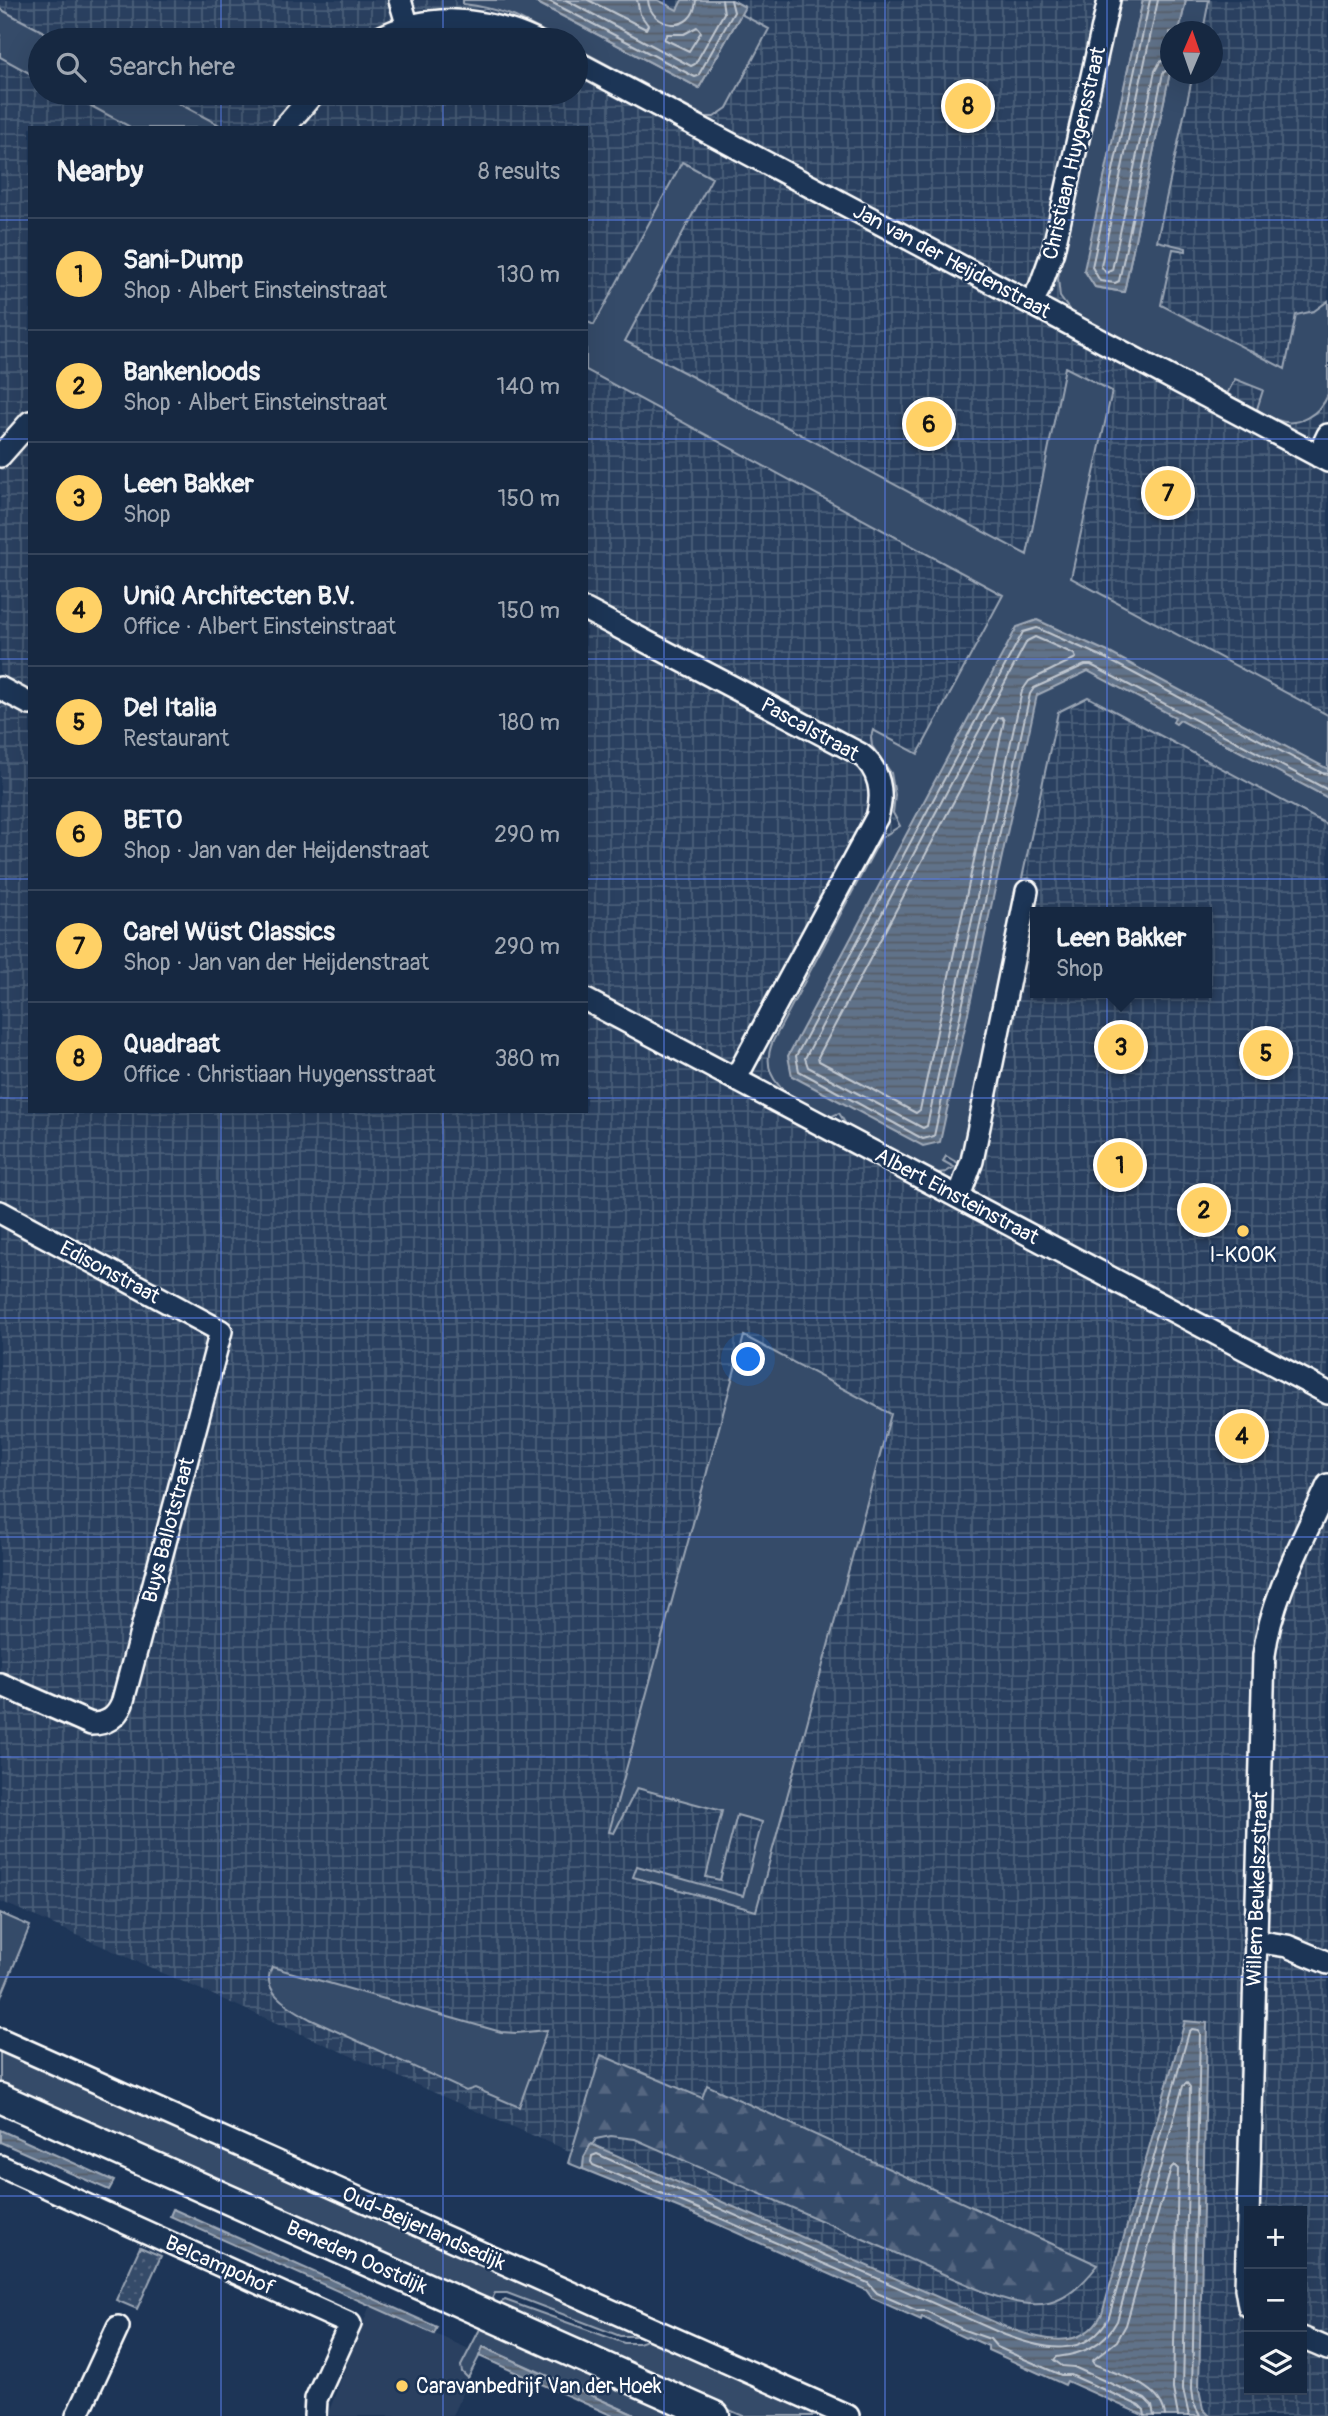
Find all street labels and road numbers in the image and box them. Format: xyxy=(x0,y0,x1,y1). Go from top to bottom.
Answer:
street label: Christiaan Huygensstraat xyxy=(1037,43,1112,262)
street label: Jan van der Heijdenstraat xyxy=(848,198,1056,325)
street label: Pascalstraat xyxy=(756,691,864,768)
street label: Albert Einsteinstraat xyxy=(870,1142,1044,1251)
street label: Edisonstraat xyxy=(55,1235,165,1310)
street label: Buys Ballotstraat xyxy=(136,1454,201,1606)
street label: Willem Beukelszstraat xyxy=(1241,1791,1274,1987)
street label: Oud-Beijerlandsedijk xyxy=(338,2180,510,2277)
street label: Beneden Oostdijk xyxy=(282,2214,432,2301)
street label: Belcampohof xyxy=(161,2229,279,2302)

